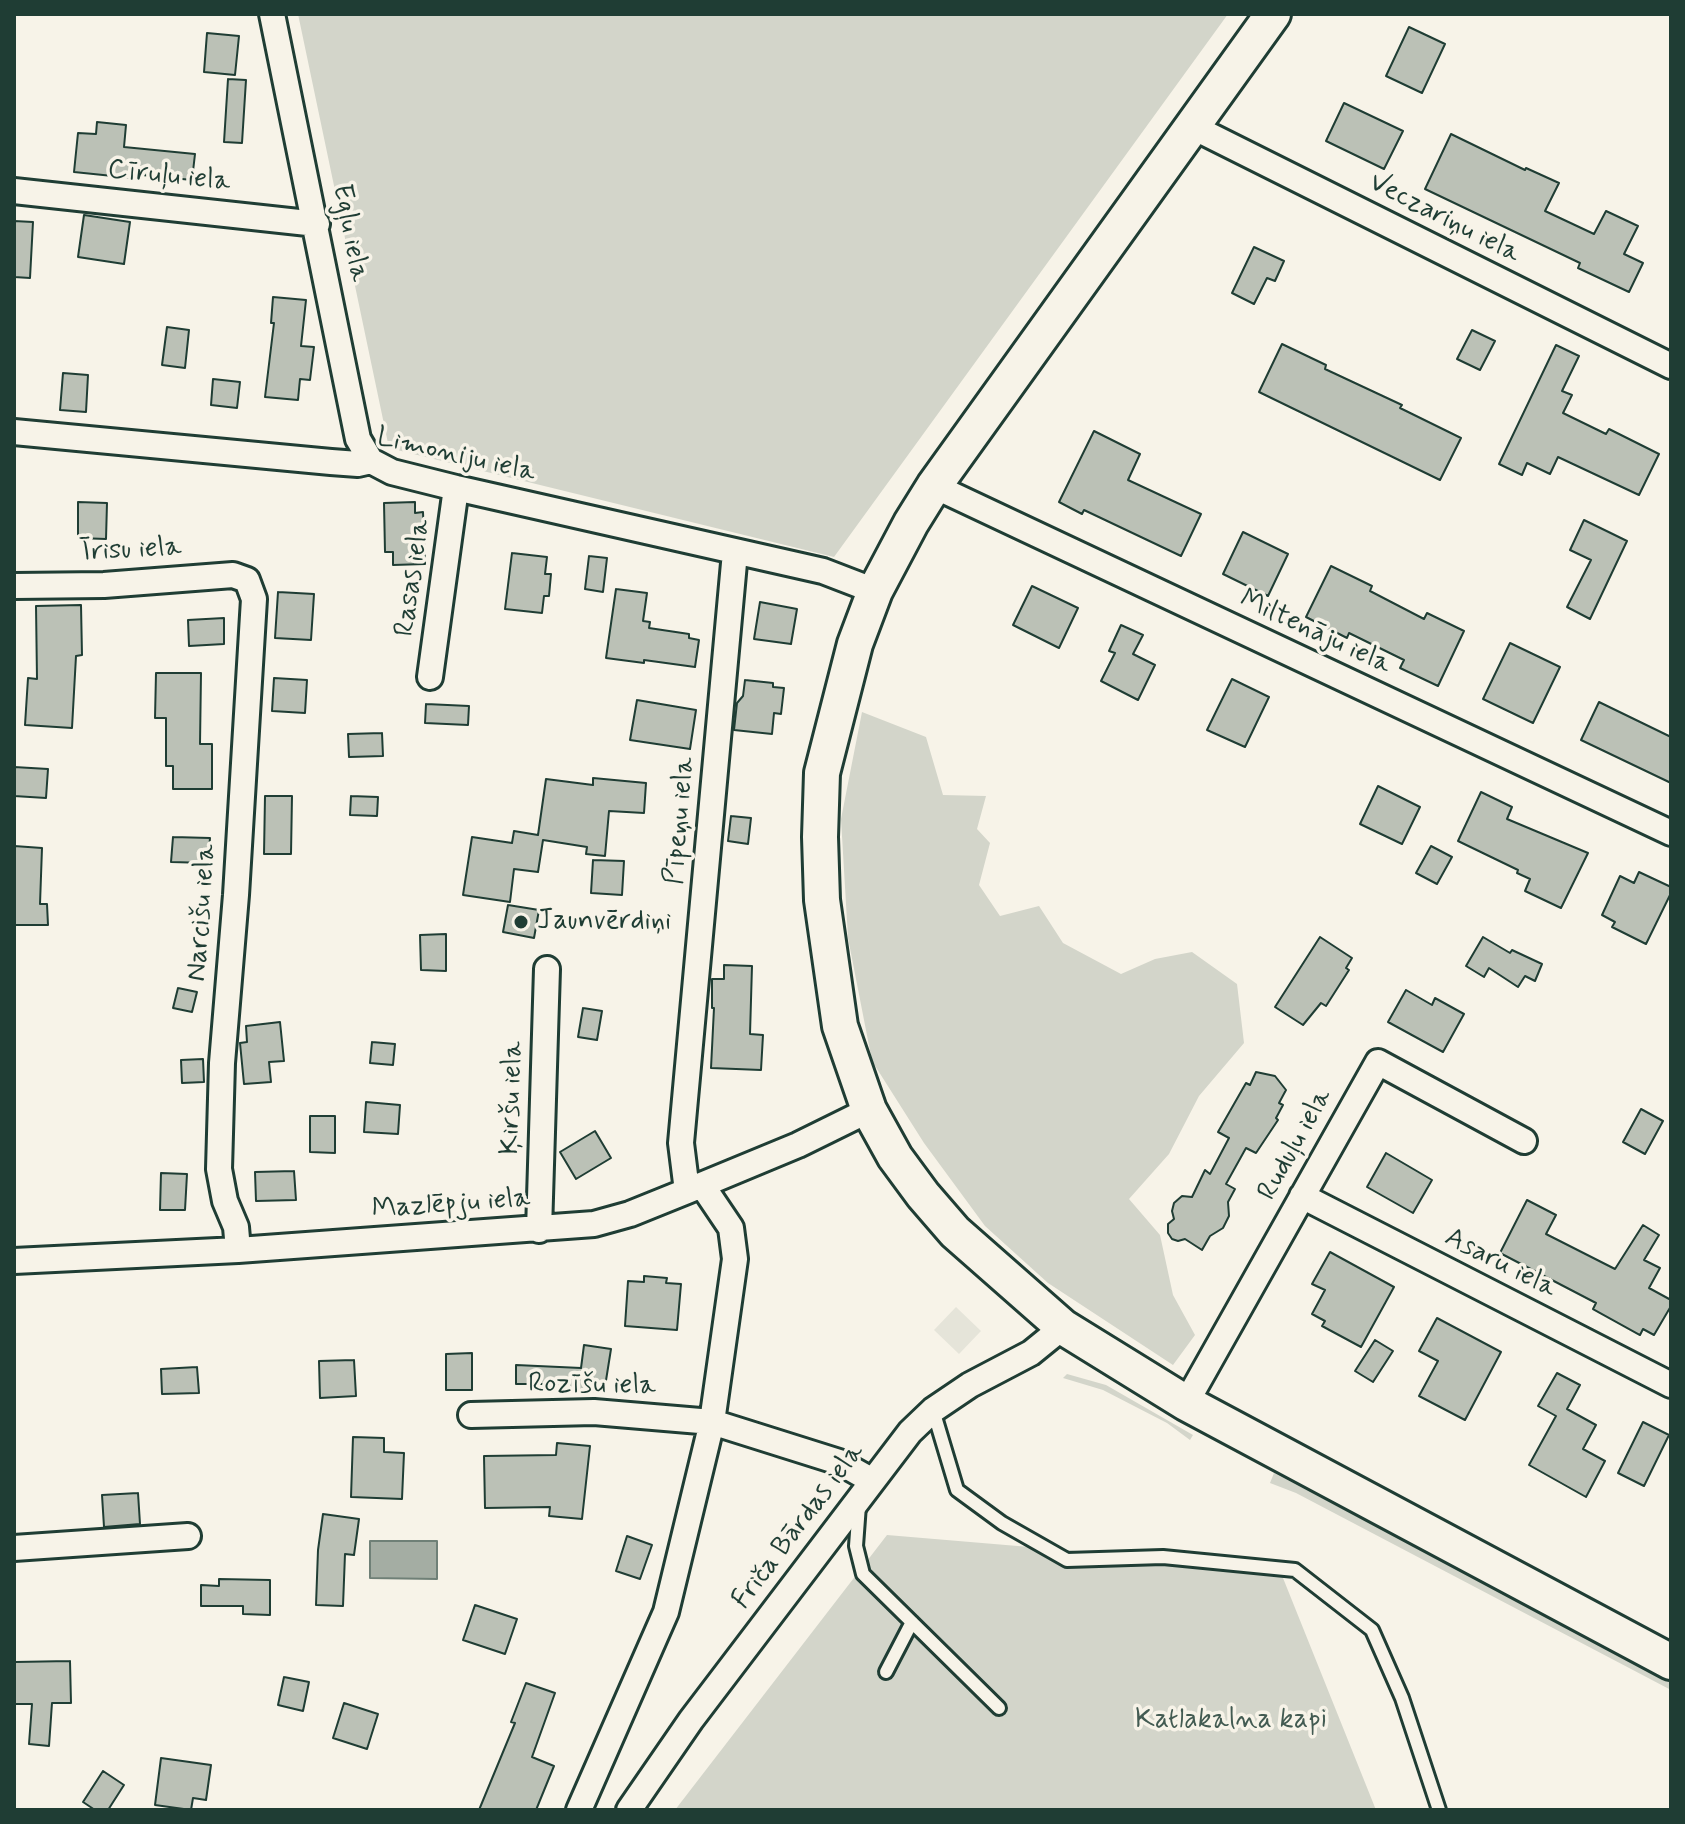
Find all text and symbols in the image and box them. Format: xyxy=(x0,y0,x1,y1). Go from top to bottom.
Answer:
street label: Cīruļu iela xyxy=(106,154,232,200)
street label: Veczariņu iela xyxy=(1363,166,1525,272)
street label: Egļu iela xyxy=(323,182,375,284)
street label: Limoniju iela xyxy=(373,421,539,491)
street label: Rasas iela xyxy=(389,517,439,639)
street label: Īrisu iela xyxy=(78,532,182,570)
street label: Miltenāju iela xyxy=(1234,583,1396,683)
street label: Pīpeņu iela xyxy=(659,756,703,886)
street label: Narcišu iela xyxy=(181,843,225,983)
place label: Jaunvērdiņi xyxy=(537,905,671,939)
marker: Jaunvērdiņi xyxy=(512,913,530,931)
street label: Ķiršu iela xyxy=(494,1041,532,1155)
street label: Ruduļu iela xyxy=(1252,1083,1340,1207)
street label: Mazlēpju iela xyxy=(371,1183,531,1227)
street label: Asaru iela xyxy=(1438,1222,1562,1306)
street label: Rozīšu iela xyxy=(528,1368,656,1404)
street label: Friča Bārdas iela xyxy=(726,1438,872,1616)
park label: Katlakalna kapi xyxy=(1135,1704,1327,1738)

